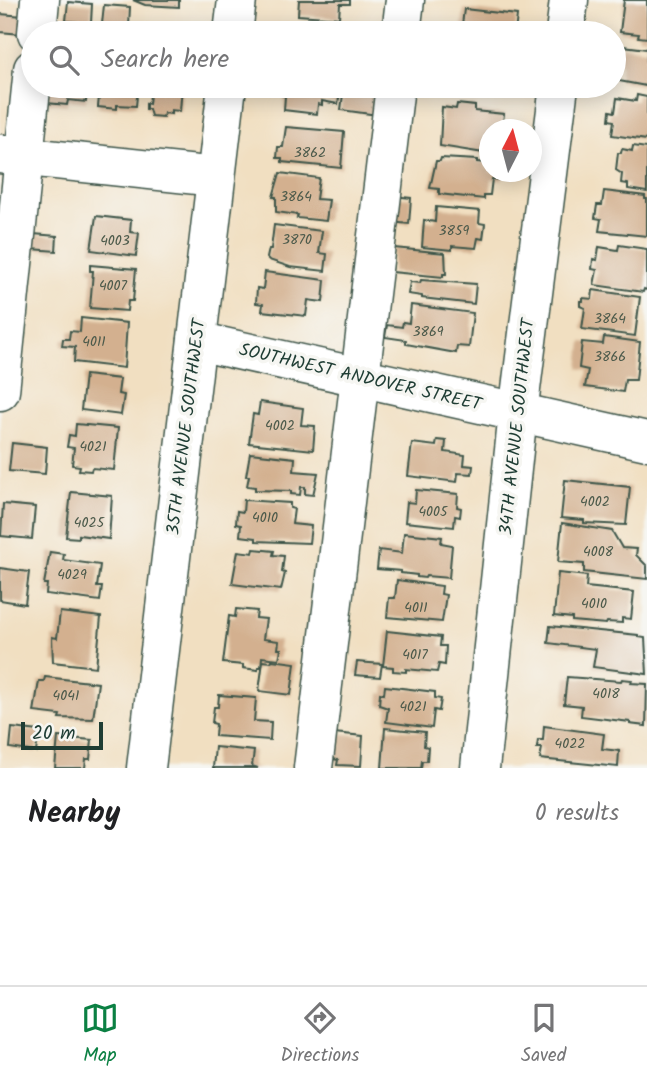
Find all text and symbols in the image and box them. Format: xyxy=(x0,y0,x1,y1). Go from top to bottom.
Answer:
search box xyxy=(21,21,626,98)
text: Search here xyxy=(101,39,229,81)
icon: search xyxy=(45,41,83,79)
north arrow xyxy=(479,119,542,182)
house number: 3862 xyxy=(294,142,326,164)
house number: 3864 xyxy=(280,186,312,208)
house number: 3859 xyxy=(439,220,470,242)
house number: 3870 xyxy=(282,229,312,251)
house number: 4003 xyxy=(100,230,130,252)
house number: 4007 xyxy=(99,275,128,297)
house number: 3864 xyxy=(594,308,626,330)
street label: 35TH AVENUE SOUTHWEST xyxy=(159,316,215,537)
street label: 34TH AVENUE SOUTHWEST xyxy=(492,316,544,537)
house number: 3869 xyxy=(412,321,444,343)
house number: 4011 xyxy=(82,331,106,353)
street label: SOUTHWEST ANDOVER STREET xyxy=(236,336,485,420)
house number: 3866 xyxy=(594,346,626,368)
house number: 4002 xyxy=(265,415,295,437)
house number: 4021 xyxy=(79,436,107,458)
house number: 4002 xyxy=(580,491,610,513)
house number: 4005 xyxy=(418,501,449,523)
house number: 4010 xyxy=(252,507,278,529)
house number: 4025 xyxy=(74,512,106,534)
house number: 4008 xyxy=(583,541,614,563)
house number: 4029 xyxy=(57,564,87,586)
house number: 4010 xyxy=(581,593,607,615)
house number: 4011 xyxy=(404,597,428,619)
house number: 4017 xyxy=(402,644,428,666)
house number: 4018 xyxy=(592,683,620,705)
house number: 4041 xyxy=(53,685,79,707)
house number: 4021 xyxy=(399,696,427,718)
scale bar xyxy=(21,719,103,751)
text: 20 m xyxy=(32,719,75,749)
house number: 4022 xyxy=(555,733,585,755)
text: Nearby xyxy=(28,790,120,838)
text: 0 results xyxy=(535,796,619,832)
tab: Map xyxy=(81,999,119,1071)
tab: Directions xyxy=(281,999,359,1071)
tab: Saved xyxy=(521,999,566,1071)

